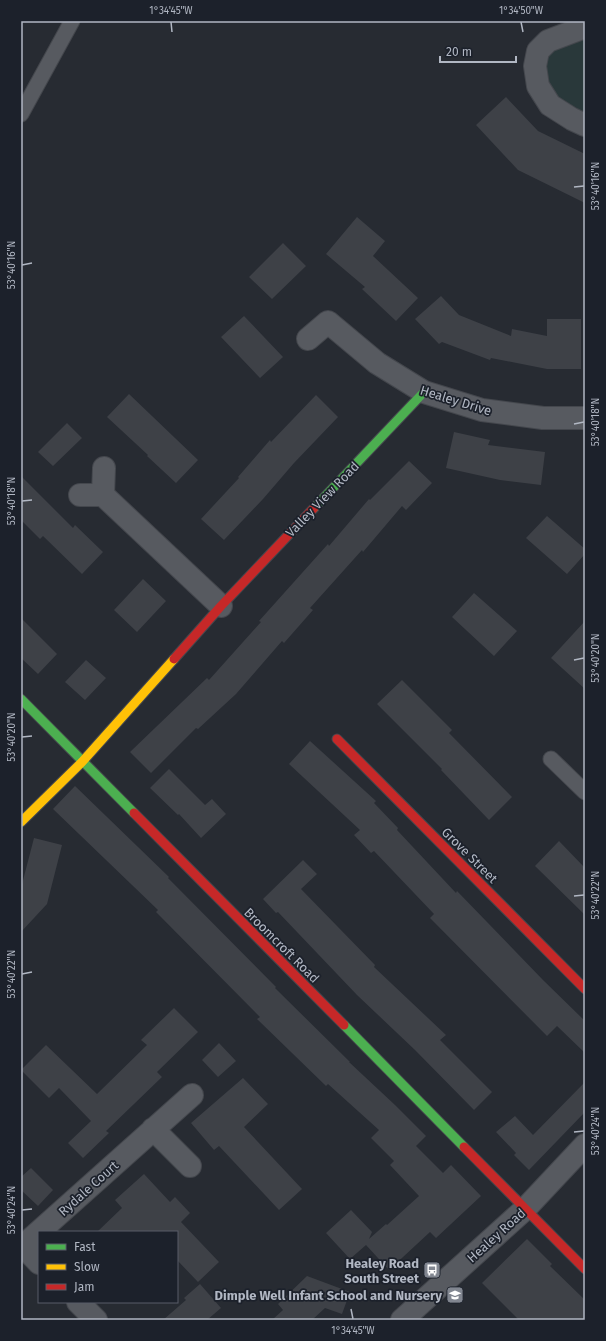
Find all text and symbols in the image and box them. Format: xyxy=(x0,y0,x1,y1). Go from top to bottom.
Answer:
text: 1°34'45"W xyxy=(149,5,193,17)
text: 1°34'50"W xyxy=(499,5,544,17)
scale bar xyxy=(440,38,516,64)
text: 20 m xyxy=(446,45,472,59)
text: 53°40'16"N xyxy=(590,162,602,210)
text: 53°40'16"N xyxy=(6,241,18,289)
street label: Healey Drive xyxy=(418,383,493,418)
text: 53°40'18"N xyxy=(590,398,602,446)
street label: Valley View Road xyxy=(283,459,362,540)
text: 53°40'18"N xyxy=(6,477,18,525)
text: 53°40'20"N xyxy=(590,633,602,683)
text: 53°40'20"N xyxy=(6,712,18,762)
street label: Grove Street xyxy=(439,824,501,887)
text: 53°40'22"N xyxy=(590,871,602,919)
street label: Broomcroft Road xyxy=(241,905,322,986)
text: 53°40'22"N xyxy=(6,950,18,998)
text: 53°40'24"N xyxy=(590,1107,602,1155)
street label: Rydale Court xyxy=(55,1157,121,1219)
text: 53°40'24"N xyxy=(6,1186,18,1234)
street label: Healey Road xyxy=(464,1205,529,1265)
legend xyxy=(38,1231,178,1303)
text: Fast xyxy=(74,1240,96,1254)
place label: Healey Road South Street xyxy=(344,1256,420,1286)
text: Slow xyxy=(74,1260,100,1274)
bus stop icon: Healey Road South Street xyxy=(422,1260,442,1280)
text: Jam xyxy=(74,1280,94,1294)
school or university icon: Dimple Well Infant School and Nursery xyxy=(445,1285,465,1305)
place label: Dimple Well Infant School and Nursery xyxy=(215,1288,442,1303)
text: 1°34'45"W xyxy=(331,1325,375,1337)

